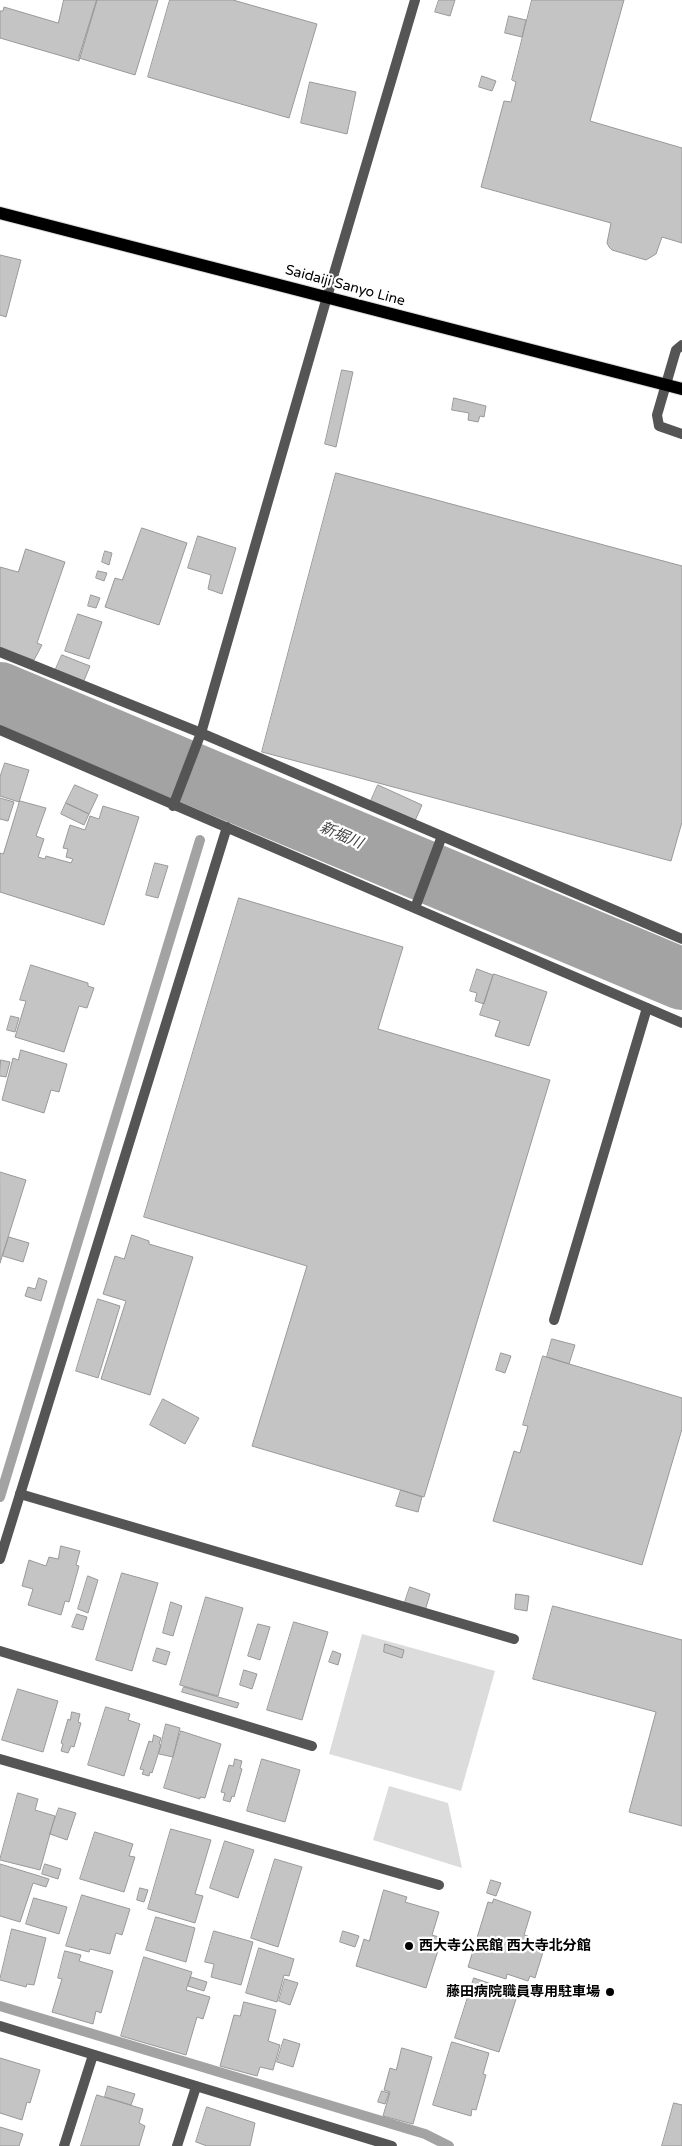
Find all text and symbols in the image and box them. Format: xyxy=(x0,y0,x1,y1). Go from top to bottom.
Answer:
street label: Saidaiji Sanyo Line xyxy=(283,262,407,310)
water label: 新堀川 xyxy=(317,819,365,853)
place label: 西大寺公民館 西大寺北分館 xyxy=(419,1938,591,1954)
marker: 西大寺公民館 西大寺北分館 xyxy=(403,1940,415,1952)
place label: 藤田病院職員専用駐車場 xyxy=(446,1984,600,2000)
marker: 藤田病院職員専用駐車場 xyxy=(604,1986,616,1998)

